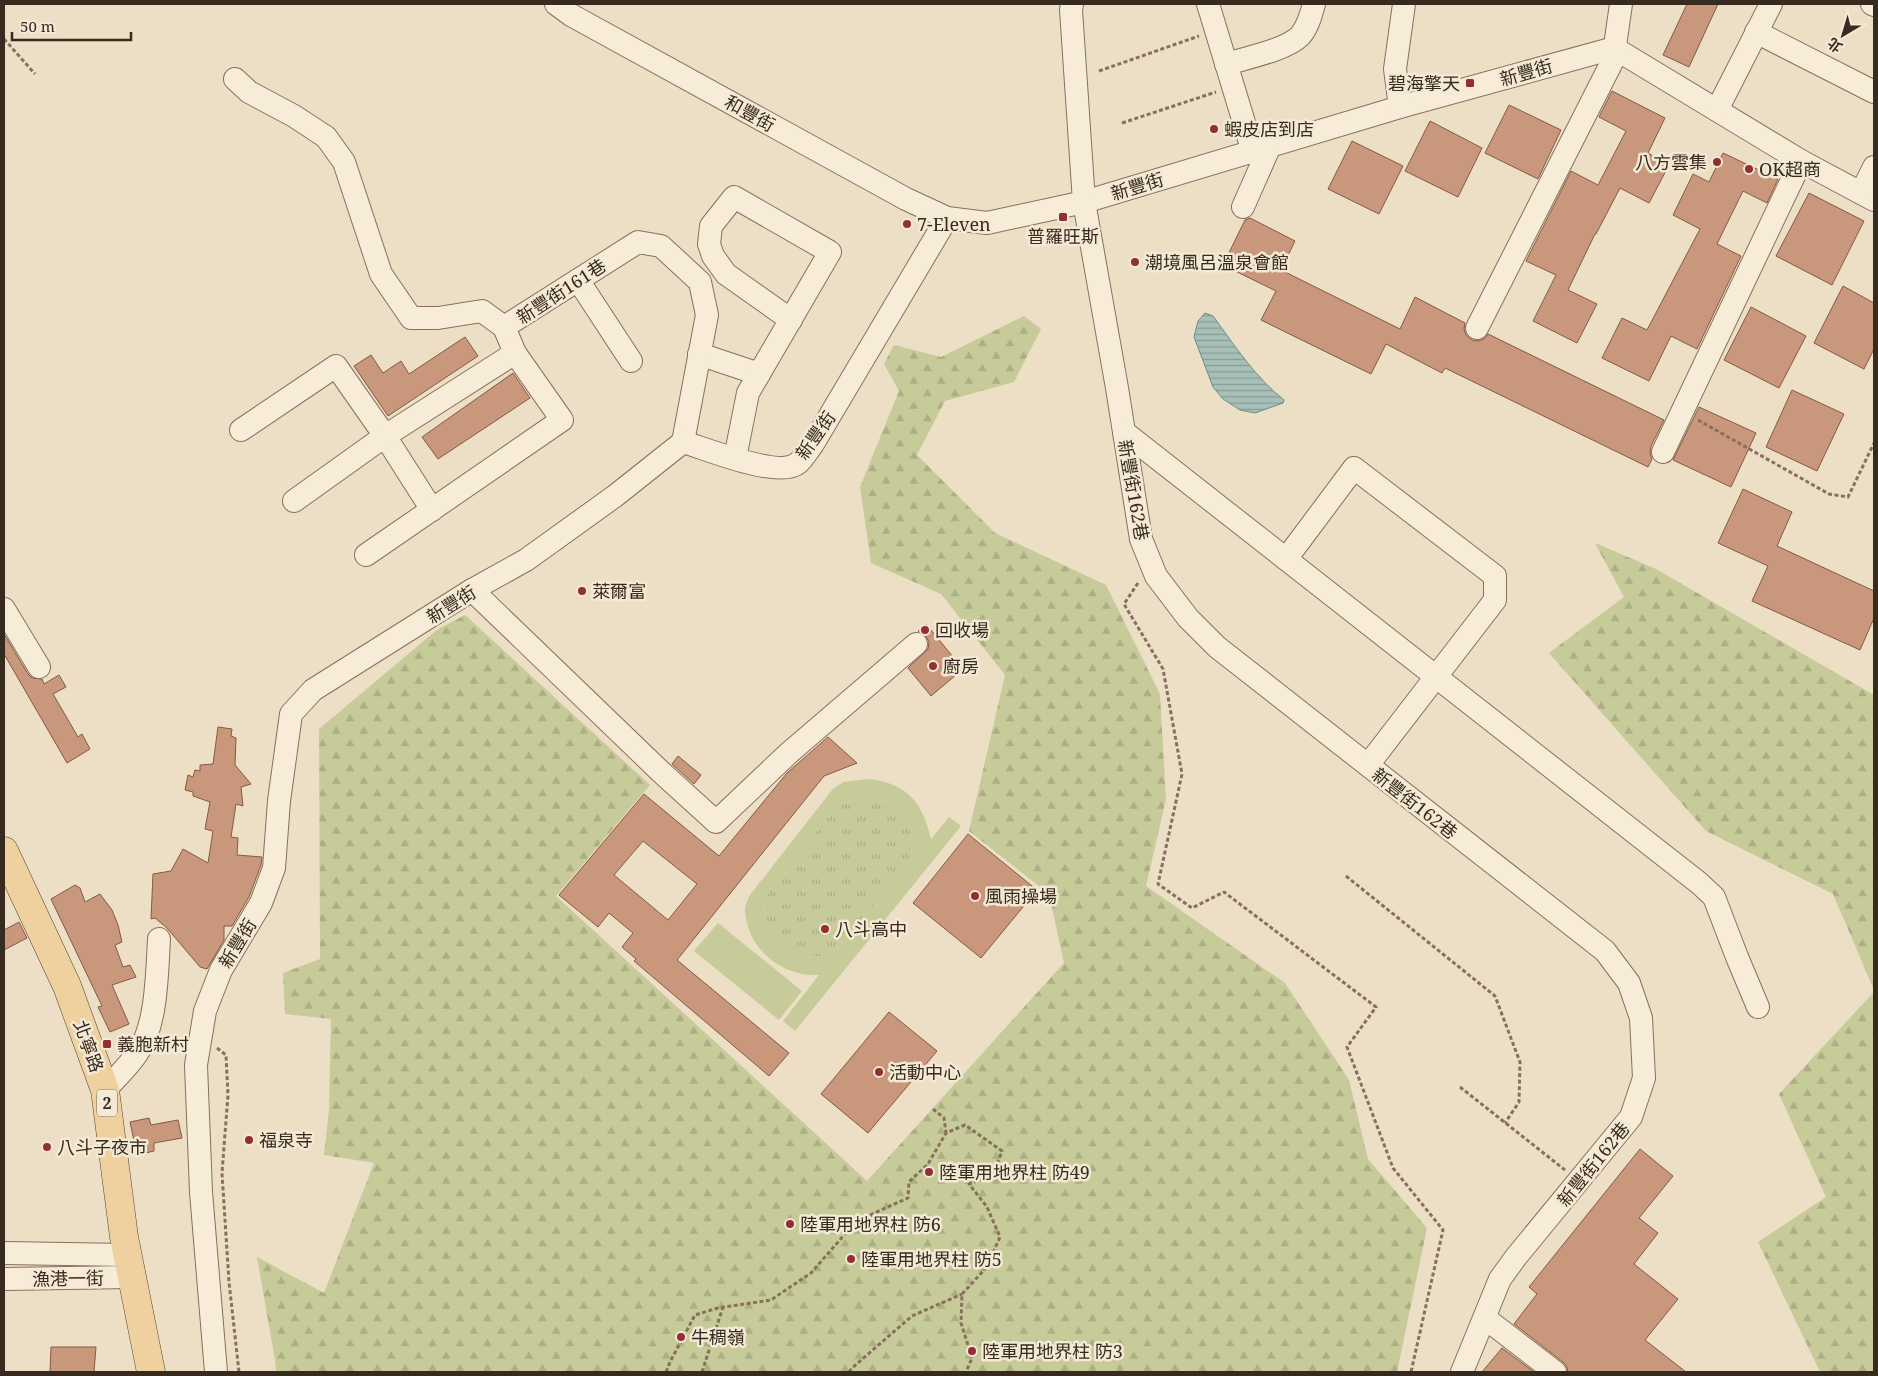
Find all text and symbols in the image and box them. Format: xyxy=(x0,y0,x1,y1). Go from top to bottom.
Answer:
scale bar xyxy=(12,10,131,42)
north arrow xyxy=(1818,10,1868,60)
text: 50 m xyxy=(20,16,55,36)
text: 北 xyxy=(1823,34,1846,57)
street label: 新豐街 xyxy=(1497,53,1555,91)
place label: 碧海擎天 xyxy=(1388,71,1460,95)
marker: 碧海擎天 xyxy=(1464,77,1476,89)
street label: 和豐街 xyxy=(721,89,779,137)
place label: 蝦皮店到店 xyxy=(1224,117,1314,141)
marker: 蝦皮店到店 xyxy=(1208,123,1220,135)
place label: 八方雲集 xyxy=(1635,150,1707,174)
marker: 八方雲集 xyxy=(1711,156,1723,168)
place label: OK超商 xyxy=(1759,157,1821,181)
marker: OK超商 xyxy=(1743,163,1755,175)
street label: 新豐街 xyxy=(1108,167,1166,205)
marker: 普羅旺斯 xyxy=(1057,211,1069,223)
place label: 7-Eleven xyxy=(917,212,991,236)
marker: 7-Eleven xyxy=(901,218,913,230)
place label: 普羅旺斯 xyxy=(1027,224,1099,248)
place label: 潮境風呂溫泉會館 xyxy=(1145,250,1289,274)
street label: 新豐街161巷 xyxy=(512,253,610,329)
marker: 潮境風呂溫泉會館 xyxy=(1129,256,1141,268)
street label: 新豐街 xyxy=(790,406,840,464)
street label: 新豐街162巷 xyxy=(1113,438,1155,542)
place label: 萊爾富 xyxy=(592,579,646,603)
street label: 新豐街 xyxy=(422,580,480,628)
marker: 萊爾富 xyxy=(576,585,588,597)
place label: 回收場 xyxy=(935,618,989,642)
marker: 回收場 xyxy=(919,624,931,636)
place label: 廚房 xyxy=(943,654,979,678)
marker: 廚房 xyxy=(927,660,939,672)
street label: 新豐街162巷 xyxy=(1367,762,1463,844)
place label: 風雨操場 xyxy=(985,884,1057,908)
marker: 風雨操場 xyxy=(969,890,981,902)
street label: 新豐街 xyxy=(213,914,261,972)
place label: 八斗高中 xyxy=(835,917,907,941)
marker: 八斗高中 xyxy=(819,923,831,935)
street label: 北寧路 xyxy=(68,1017,110,1075)
place label: 義胞新村 xyxy=(117,1032,189,1056)
marker: 義胞新村 xyxy=(101,1038,113,1050)
place label: 活動中心 xyxy=(889,1060,961,1084)
marker: 活動中心 xyxy=(873,1066,885,1078)
road number: 2 xyxy=(97,1090,117,1116)
street label: 新豐街162巷 xyxy=(1552,1117,1634,1211)
place label: 福泉寺 xyxy=(259,1128,313,1152)
marker: 福泉寺 xyxy=(243,1134,255,1146)
place label: 八斗子夜市 xyxy=(57,1135,147,1159)
marker: 八斗子夜市 xyxy=(41,1141,53,1153)
place label: 陸軍用地界柱 防49 xyxy=(939,1160,1090,1184)
marker: 陸軍用地界柱 防49 xyxy=(923,1166,935,1178)
place label: 陸軍用地界柱 防6 xyxy=(800,1212,941,1236)
marker: 陸軍用地界柱 防6 xyxy=(784,1218,796,1230)
place label: 陸軍用地界柱 防5 xyxy=(861,1247,1002,1271)
marker: 陸軍用地界柱 防5 xyxy=(845,1253,857,1265)
street label: 漁港一街 xyxy=(32,1265,104,1291)
place label: 牛稠嶺 xyxy=(691,1325,745,1349)
marker: 牛稠嶺 xyxy=(675,1331,687,1343)
place label: 陸軍用地界柱 防3 xyxy=(982,1339,1123,1363)
marker: 陸軍用地界柱 防3 xyxy=(966,1345,978,1357)

